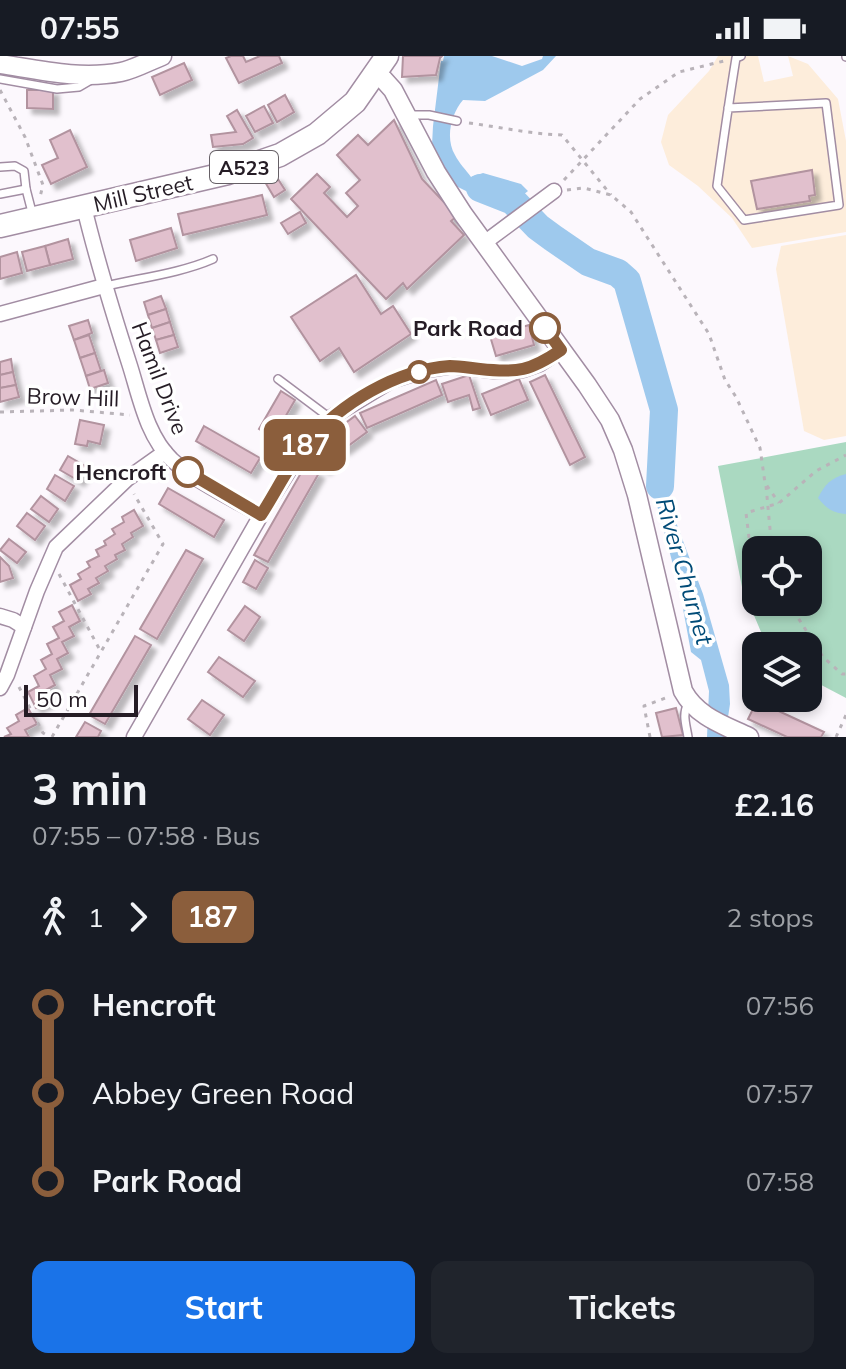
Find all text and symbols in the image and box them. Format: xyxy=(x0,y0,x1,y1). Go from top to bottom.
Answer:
text: 07:55 xyxy=(40,9,119,47)
road number: A523 xyxy=(210,151,278,183)
street label: Mill Street xyxy=(91,168,196,218)
marker: Park Road xyxy=(530,313,560,343)
place label: Park Road xyxy=(413,314,523,342)
street label: Hamil Drive xyxy=(126,318,194,438)
unlabelled marker xyxy=(408,361,430,383)
street label: Brow Hill xyxy=(26,381,120,413)
line badge: 187 xyxy=(259,419,351,471)
text: 187 xyxy=(280,427,330,462)
marker: Hencroft xyxy=(173,457,203,487)
place label: Hencroft xyxy=(75,458,166,486)
water label: River Churnet xyxy=(650,494,720,649)
map controls xyxy=(742,536,822,712)
button: locate xyxy=(742,536,822,616)
button: layers xyxy=(742,632,822,712)
scale bar xyxy=(24,681,138,717)
text: 50 m xyxy=(36,685,87,713)
text: 3 min xyxy=(32,761,148,816)
text: £2.16 xyxy=(735,786,814,824)
text: 07:55 – 07:58 · Bus xyxy=(32,819,261,852)
icon: walk xyxy=(32,895,76,939)
icon: forward xyxy=(116,895,160,939)
text: 187 xyxy=(188,899,238,934)
text: 1 xyxy=(88,901,104,934)
text: 2 stops xyxy=(727,901,814,934)
text: Hencroft xyxy=(92,986,216,1024)
text: 07:56 xyxy=(746,989,814,1022)
text: Abbey Green Road xyxy=(92,1074,354,1112)
text: 07:57 xyxy=(746,1077,814,1110)
text: Park Road xyxy=(92,1162,242,1200)
text: 07:58 xyxy=(746,1165,814,1198)
button: Start xyxy=(32,1261,415,1353)
button: Tickets xyxy=(431,1261,814,1353)

